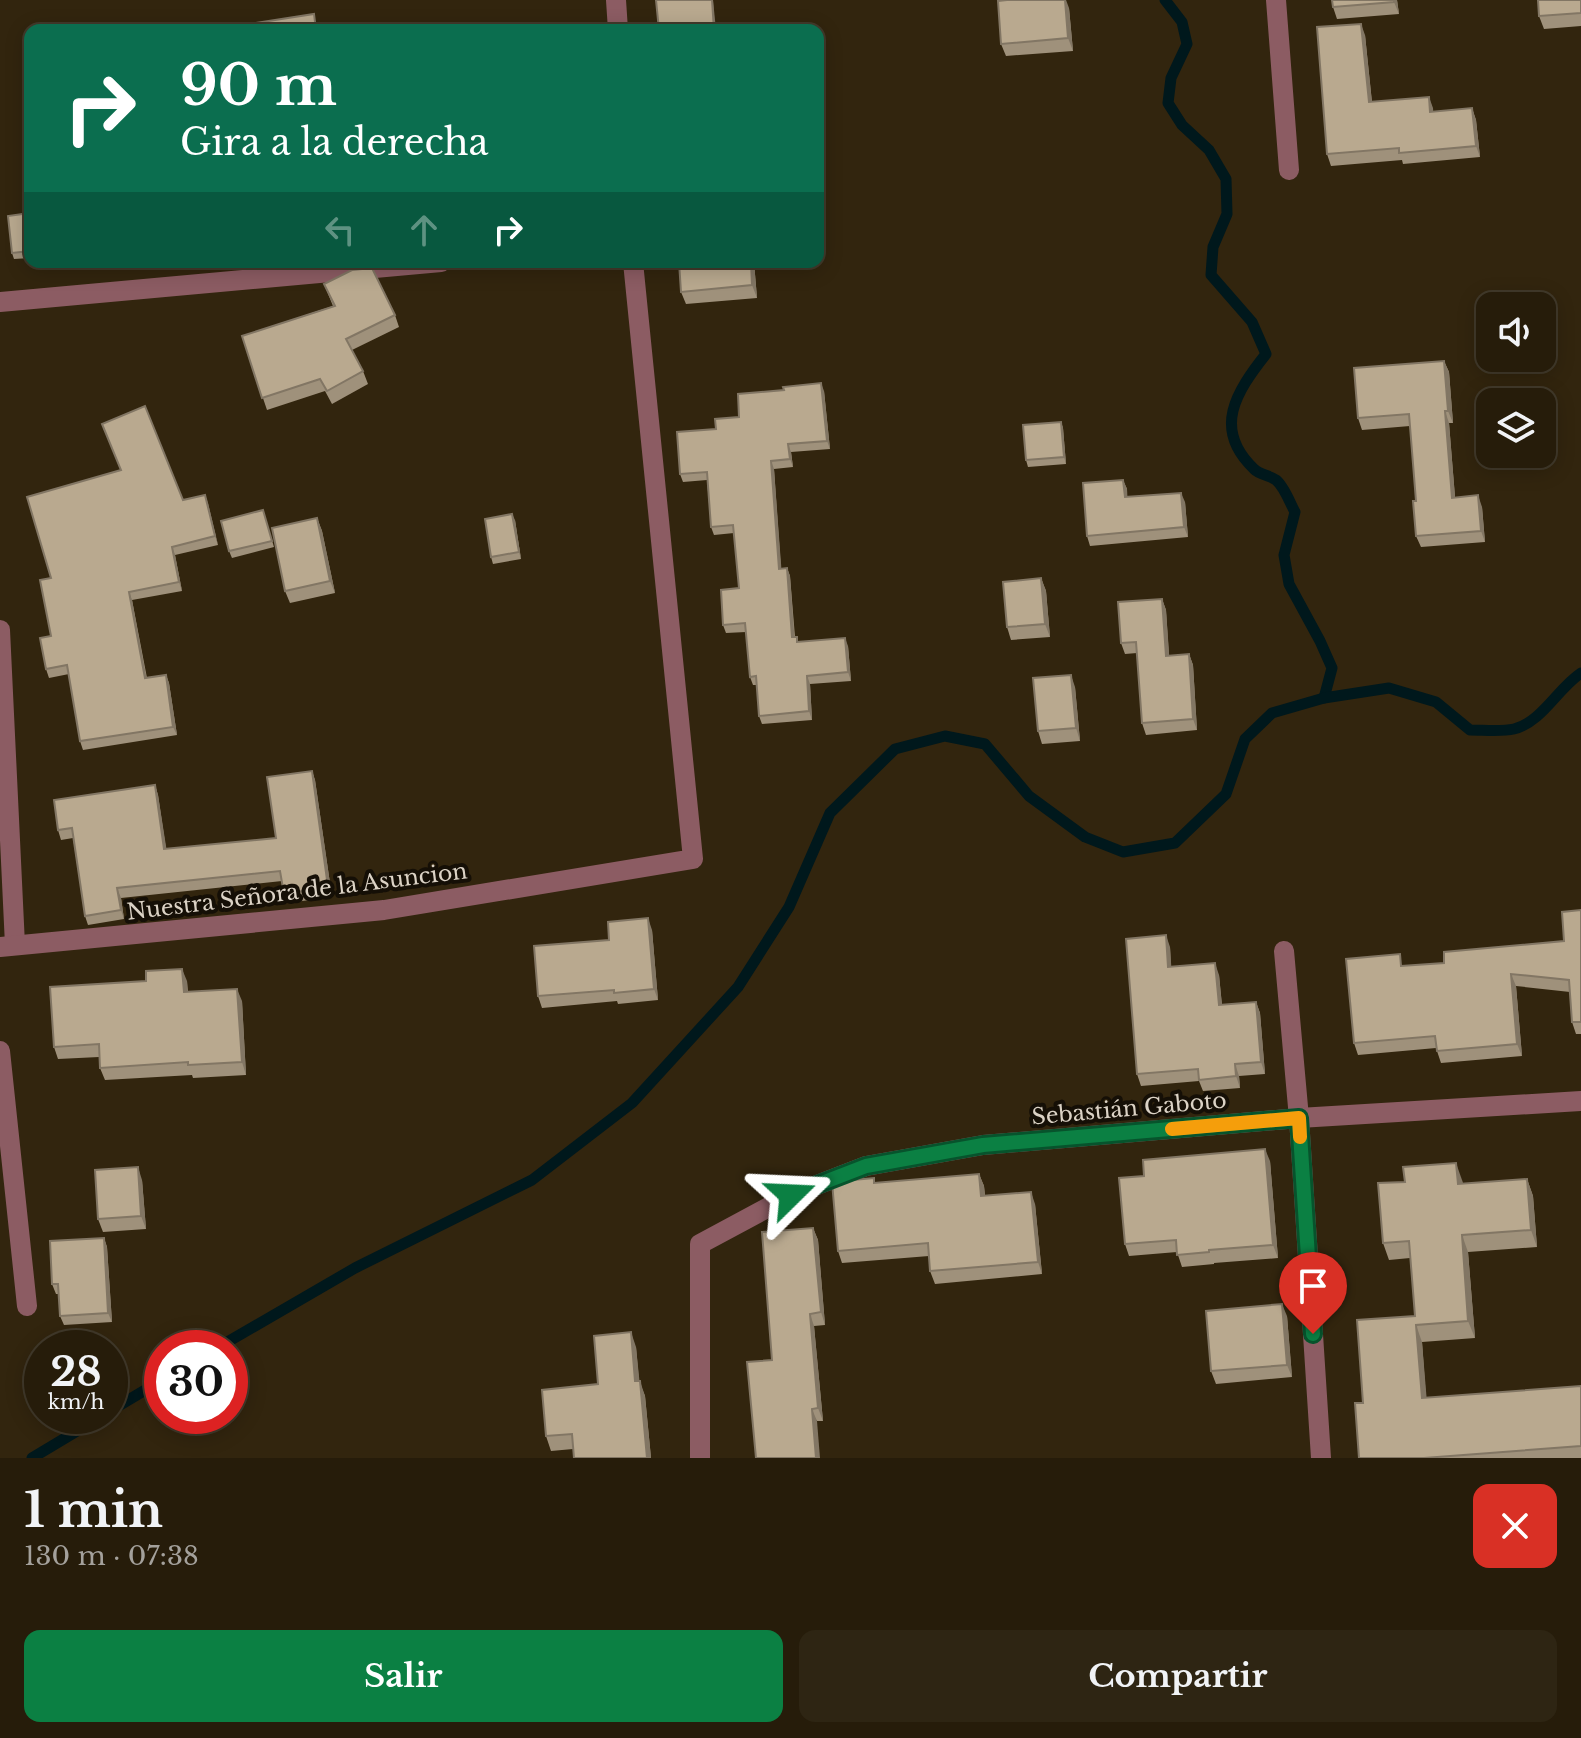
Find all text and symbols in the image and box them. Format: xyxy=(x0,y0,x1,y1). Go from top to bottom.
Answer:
text: 90 m xyxy=(180,51,337,120)
icon: right xyxy=(48,56,152,160)
text: Gira a la derecha xyxy=(180,120,488,165)
icon: left xyxy=(318,208,362,252)
icon: ahead xyxy=(402,208,446,252)
icon: right xyxy=(486,208,530,252)
map controls xyxy=(1476,292,1556,468)
button: sound xyxy=(1476,292,1556,372)
button: layers xyxy=(1476,388,1556,468)
street label: Nuestra Señora de la Asuncion xyxy=(125,857,469,926)
street label: Sebastián Gaboto xyxy=(1030,1087,1228,1130)
position arrow xyxy=(749,1153,833,1237)
pin xyxy=(1279,1252,1347,1334)
icon: arrive xyxy=(1291,1264,1335,1308)
speed limit sign: 30 xyxy=(144,1330,248,1434)
text: 28 xyxy=(50,1347,102,1397)
text: km/h xyxy=(48,1390,104,1414)
text: 1 min xyxy=(24,1480,163,1540)
button: close xyxy=(1473,1484,1557,1568)
text: 130 m · 07:38 xyxy=(24,1540,199,1572)
button: Salir xyxy=(24,1630,783,1722)
button: Compartir xyxy=(799,1630,1557,1722)

